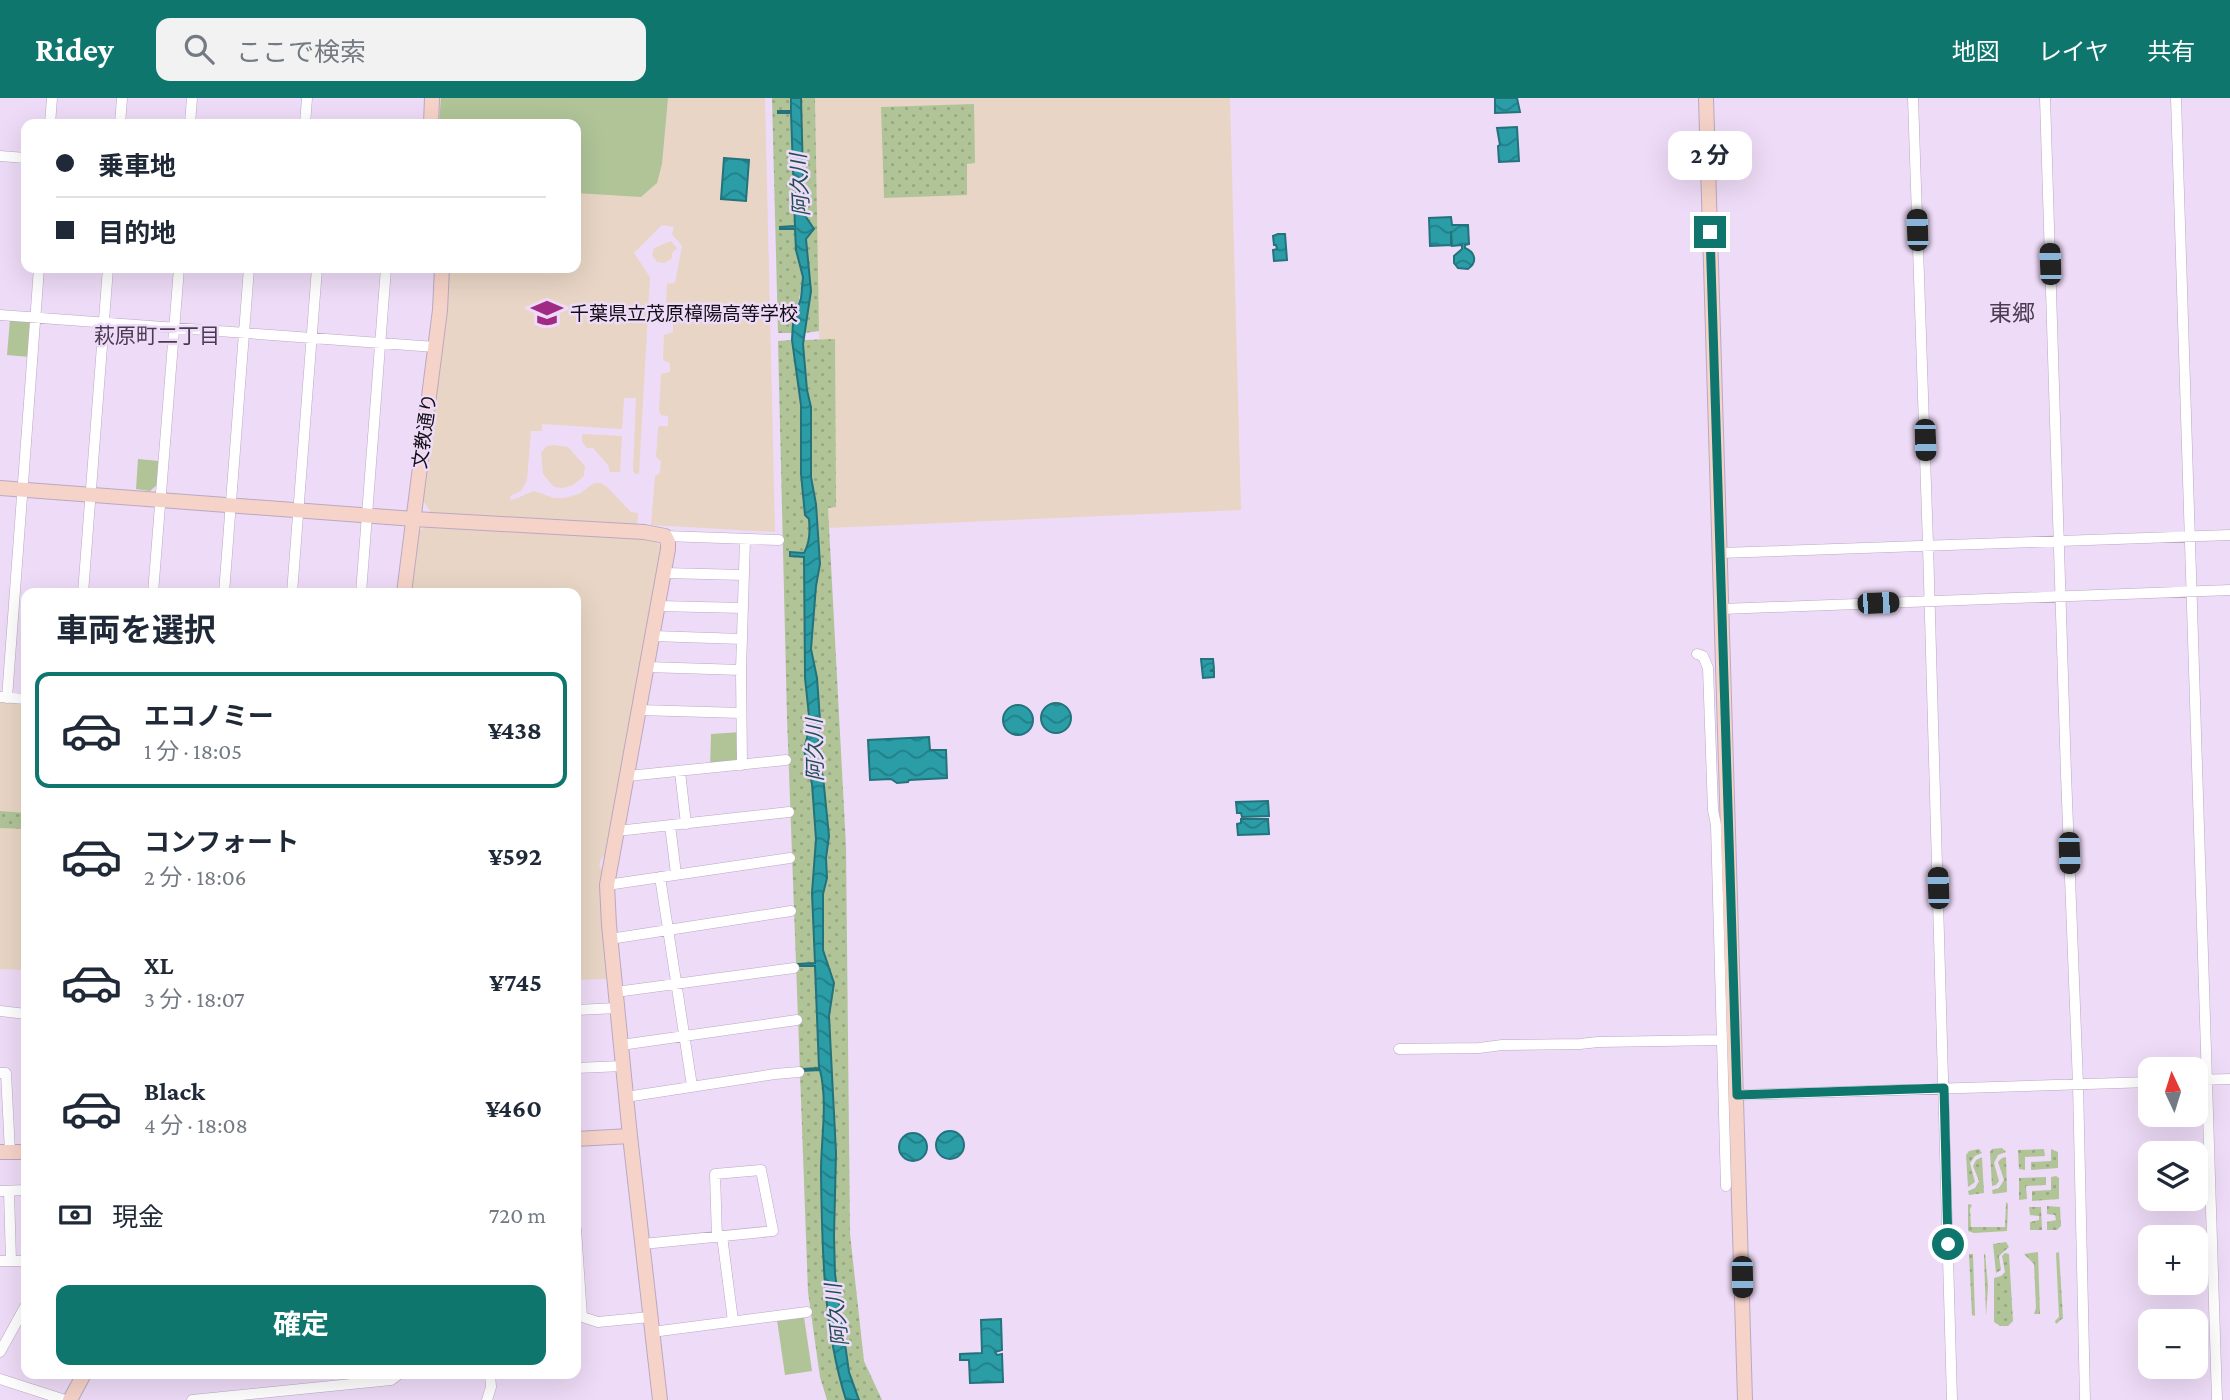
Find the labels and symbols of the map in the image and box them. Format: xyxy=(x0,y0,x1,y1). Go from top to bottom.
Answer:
callout: 2 分 xyxy=(1668,130,1752,180)
water label: 阿久川 xyxy=(786,151,814,217)
car xyxy=(1906,209,1929,251)
route end xyxy=(1694,216,1726,248)
car xyxy=(2039,243,2062,285)
school or university icon: 千葉県立茂原樟陽高等学校 xyxy=(530,296,564,330)
district label: 東郷 xyxy=(1989,300,2035,326)
place label: 千葉県立茂原樟陽高等学校 xyxy=(570,303,798,324)
district label: 萩原町二丁目 xyxy=(94,324,220,348)
street label: 文教通り xyxy=(409,392,440,470)
car xyxy=(1914,419,1937,461)
car xyxy=(1857,592,1900,614)
water label: 阿久川 xyxy=(802,716,828,782)
car xyxy=(2058,832,2081,874)
car xyxy=(1927,867,1950,909)
north arrow xyxy=(2138,1057,2208,1127)
route start xyxy=(1932,1228,1964,1260)
car xyxy=(1732,1256,1753,1298)
water label: 阿久川 xyxy=(821,1280,853,1348)

